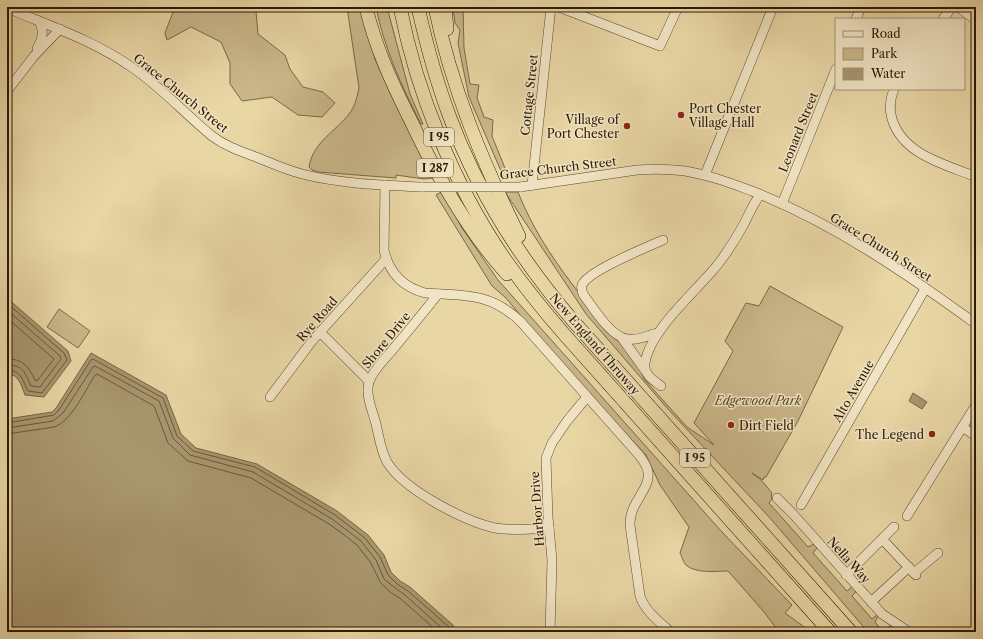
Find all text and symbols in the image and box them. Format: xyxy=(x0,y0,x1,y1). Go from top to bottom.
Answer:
legend xyxy=(835,18,965,90)
text: Road xyxy=(871,26,901,41)
text: Park xyxy=(871,46,898,61)
street label: Grace Church Street xyxy=(131,50,232,136)
street label: Cottage Street xyxy=(517,53,541,136)
text: Water xyxy=(870,66,905,81)
street label: Leonard Street xyxy=(775,89,821,174)
place label: Port Chester Village Hall xyxy=(688,101,761,130)
marker: Port Chester Village Hall xyxy=(676,110,686,120)
place label: Village of Port Chester xyxy=(547,112,621,141)
marker: Village of Port Chester xyxy=(622,121,632,131)
road number: I 95 xyxy=(424,128,454,146)
street label: Grace Church Street xyxy=(499,153,618,183)
road number: I 287 xyxy=(417,159,453,177)
street label: Grace Church Street xyxy=(827,210,935,285)
street label: New England Thruway xyxy=(547,290,643,398)
street label: Rye Road xyxy=(294,293,341,344)
street label: Shore Drive xyxy=(359,309,413,371)
street label: Alto Avenue xyxy=(829,357,877,426)
park label: Edgewood Park xyxy=(714,393,802,408)
place label: Dirt Field xyxy=(739,418,795,433)
marker: Dirt Field xyxy=(726,420,736,430)
place label: The Legend xyxy=(855,427,925,442)
marker: The Legend xyxy=(927,429,937,439)
road number: I 95 xyxy=(680,449,710,467)
street label: Harbor Drive xyxy=(527,471,547,547)
street label: Nella Way xyxy=(824,534,874,586)

